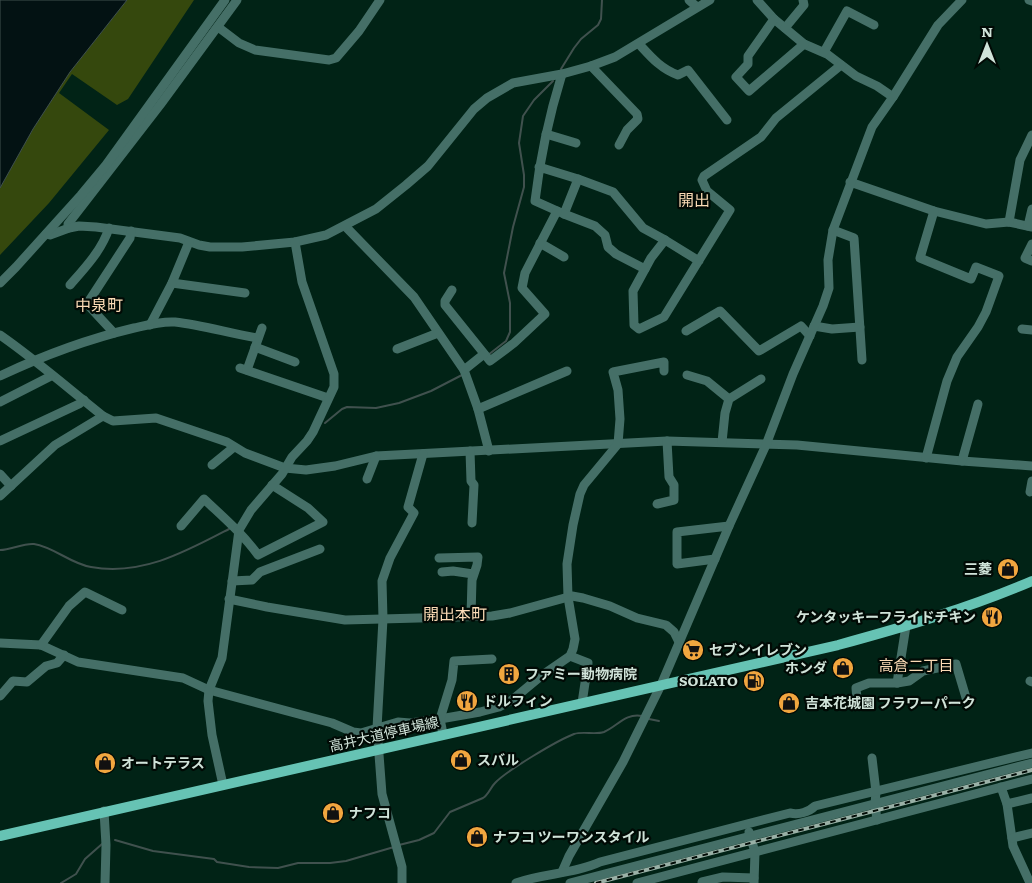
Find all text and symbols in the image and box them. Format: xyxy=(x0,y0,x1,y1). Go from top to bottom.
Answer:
north arrow xyxy=(962,20,1012,70)
text: N xyxy=(981,21,993,41)
district label: 開出 xyxy=(678,187,710,211)
district label: 中泉町 xyxy=(75,292,123,316)
shop icon: 三菱 xyxy=(996,557,1020,581)
place label: 三菱 xyxy=(964,558,992,578)
district label: 開出本町 xyxy=(423,601,487,625)
restaurant icon: ケンタッキーフライドチキン xyxy=(980,605,1004,629)
place label: ケンタッキーフライドチキン xyxy=(796,606,976,626)
supermarket icon: セブンイレブン xyxy=(681,638,705,662)
place label: セブンイレブン xyxy=(709,639,807,659)
district label: 高倉二丁目 xyxy=(878,653,954,676)
shop icon: ホンダ xyxy=(831,656,855,680)
place label: ホンダ xyxy=(785,657,827,677)
building icon: ファミー動物病院 xyxy=(497,662,521,686)
place label: ファミー動物病院 xyxy=(525,663,637,683)
fuel station icon: SOLATO xyxy=(742,669,766,693)
place label: SOLATO xyxy=(679,670,738,690)
restaurant icon: ドルフィン xyxy=(455,689,479,713)
place label: ドルフィン xyxy=(483,690,553,710)
shop icon: 吉本花城園 フラワーパーク xyxy=(777,691,801,715)
place label: 吉本花城園 フラワーパーク xyxy=(805,692,976,712)
street label: 高井大道停車場線 xyxy=(327,711,441,755)
shop icon: スバル xyxy=(449,748,473,772)
place label: スバル xyxy=(477,749,519,769)
shop icon: オートテラス xyxy=(93,751,117,775)
place label: オートテラス xyxy=(121,752,205,772)
shop icon: ナフコ xyxy=(321,801,345,825)
place label: ナフコ xyxy=(349,802,391,822)
shop icon: ナフコ ツーワンスタイル xyxy=(465,825,489,849)
place label: ナフコ ツーワンスタイル xyxy=(493,826,650,846)

